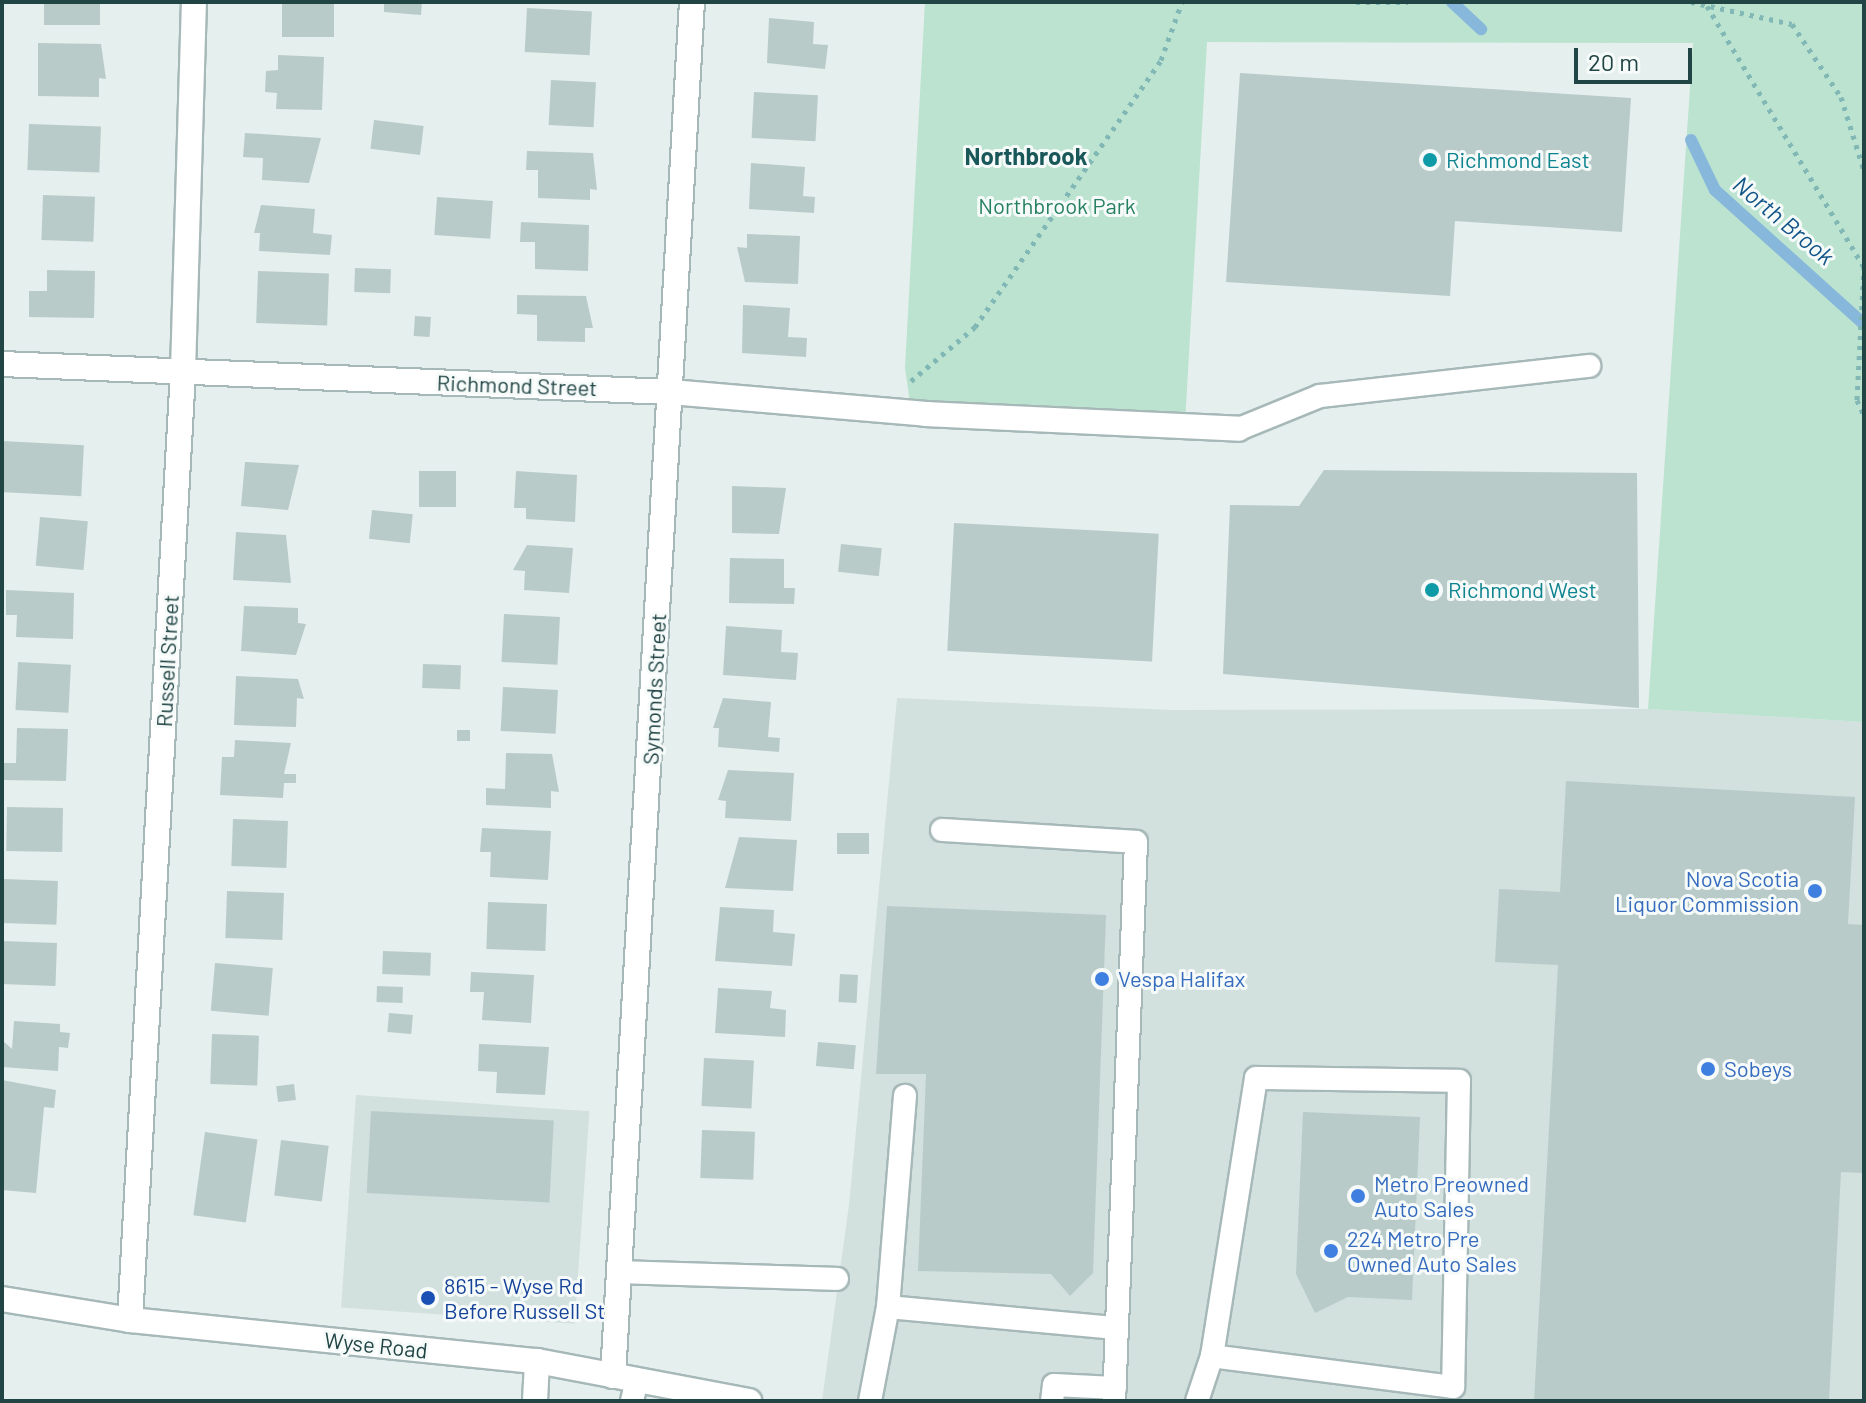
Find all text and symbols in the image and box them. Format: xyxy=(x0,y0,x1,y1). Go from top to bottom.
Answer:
scale bar xyxy=(1578,32,1696,82)
text: 20 m xyxy=(1588,47,1639,76)
district label: Northbrook xyxy=(965,142,1087,170)
place label: Richmond East xyxy=(1446,147,1590,173)
marker: Richmond East xyxy=(1421,151,1439,169)
water label: North Brook xyxy=(1728,169,1840,271)
park label: Northbrook Park xyxy=(978,193,1136,219)
street label: Richmond Street xyxy=(436,369,598,401)
place label: Richmond West xyxy=(1448,577,1597,603)
marker: Richmond West xyxy=(1423,581,1441,599)
street label: Russell Street xyxy=(150,594,184,728)
street label: Symonds Street xyxy=(637,613,671,765)
place label: Nova Scotia Liquor Commission xyxy=(1615,865,1799,916)
marker: Nova Scotia Liquor Commission xyxy=(1806,882,1824,900)
place label: Vespa Halifax xyxy=(1118,966,1245,992)
marker: Vespa Halifax xyxy=(1093,970,1111,988)
place label: Sobeys xyxy=(1724,1056,1792,1082)
marker: Sobeys xyxy=(1699,1060,1717,1078)
place label: Metro Preowned Auto Sales xyxy=(1374,1170,1529,1222)
marker: Metro Preowned Auto Sales xyxy=(1349,1187,1367,1205)
place label: 224 Metro Pre Owned Auto Sales xyxy=(1347,1225,1517,1276)
marker: 224 Metro Pre Owned Auto Sales xyxy=(1322,1242,1340,1260)
place label: 8615 - Wyse Rd Before Russell St xyxy=(444,1272,605,1324)
marker: 8615 - Wyse Rd Before Russell St xyxy=(419,1289,437,1307)
street label: Wyse Road xyxy=(323,1326,429,1364)

